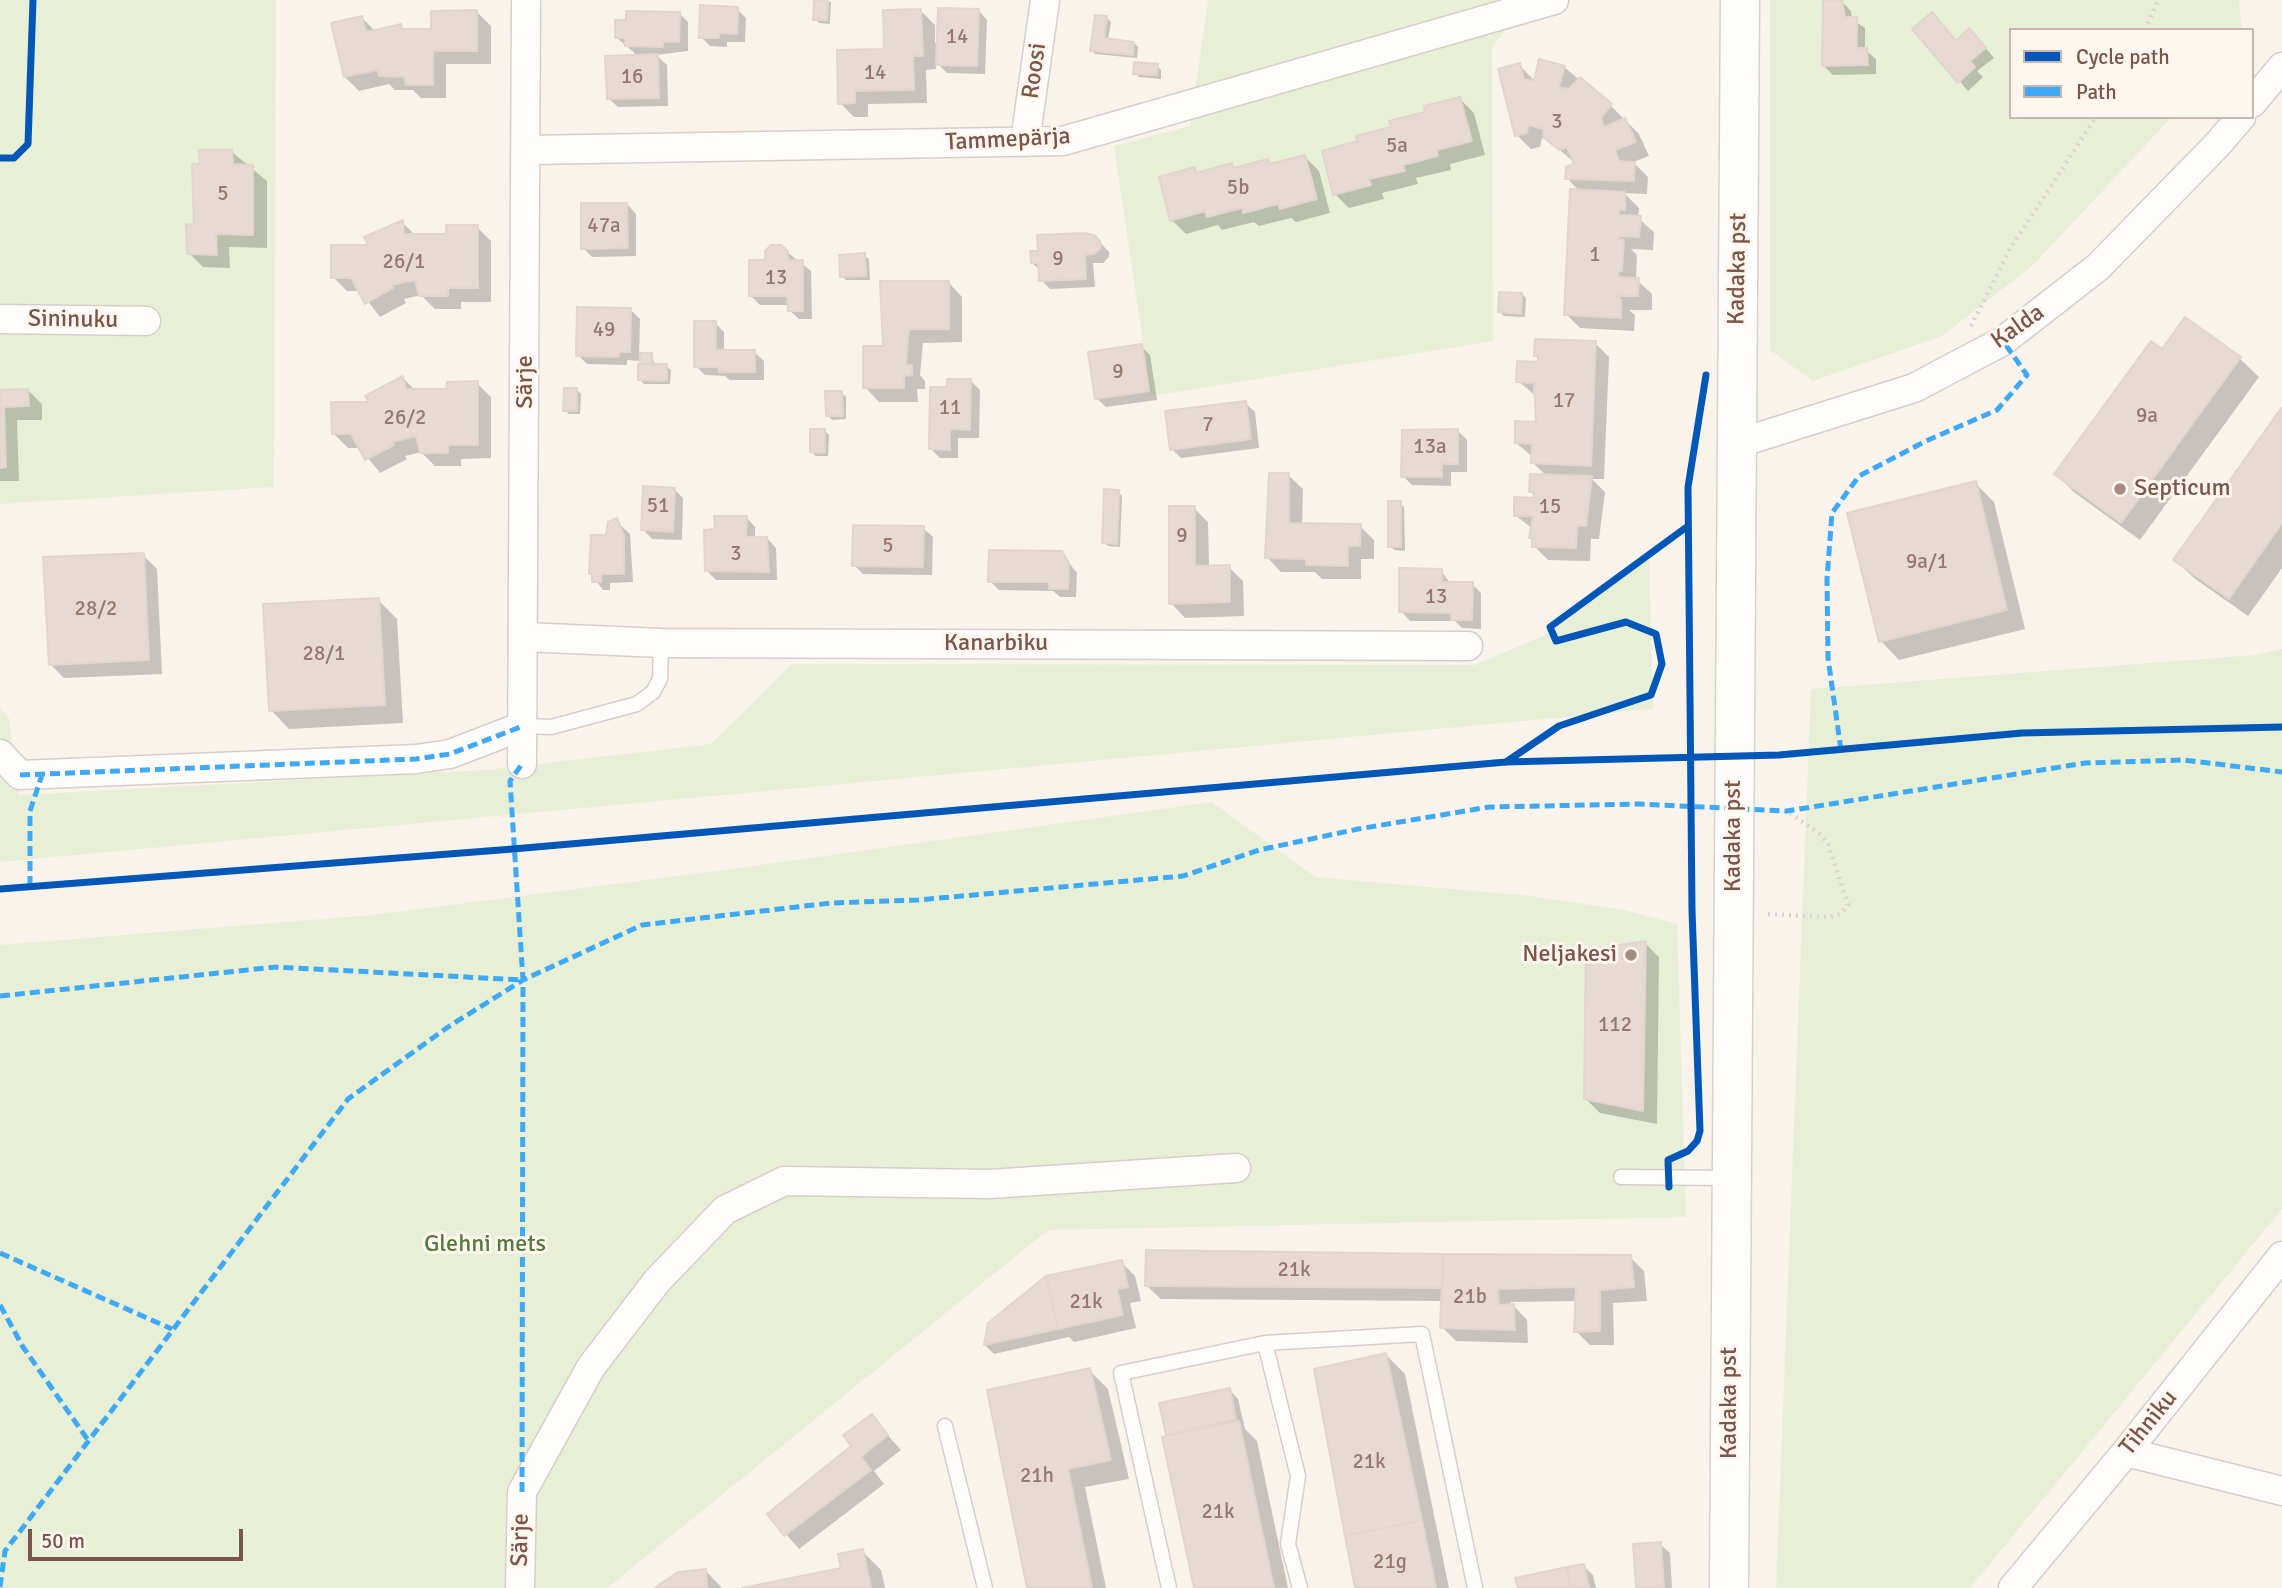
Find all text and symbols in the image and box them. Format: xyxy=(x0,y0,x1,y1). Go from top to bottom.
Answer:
house number: 14 xyxy=(946,24,968,50)
legend xyxy=(2009,28,2254,119)
street label: Roosi xyxy=(1017,41,1053,101)
text: Cycle path xyxy=(2076,44,2170,70)
house number: 14 xyxy=(864,60,886,86)
house number: 16 xyxy=(621,64,643,90)
text: Path xyxy=(2076,79,2117,105)
house number: 3 xyxy=(1551,109,1563,135)
street label: Tammepärja xyxy=(945,122,1071,158)
house number: 5a xyxy=(1386,133,1408,159)
house number: 5b xyxy=(1227,175,1249,201)
house number: 5 xyxy=(217,181,229,207)
house number: 47a xyxy=(587,213,621,239)
street label: Kadaka pst xyxy=(1723,213,1753,325)
house number: 1 xyxy=(1589,242,1601,268)
house number: 9 xyxy=(1052,246,1064,272)
house number: 26/1 xyxy=(383,249,425,275)
house number: 13 xyxy=(765,265,787,291)
street label: Kalda xyxy=(1986,298,2050,356)
street label: Sininuku xyxy=(28,305,118,335)
house number: 49 xyxy=(593,317,615,343)
street label: Särje xyxy=(512,355,540,409)
house number: 9 xyxy=(1112,359,1124,385)
house number: 17 xyxy=(1553,388,1575,414)
house number: 11 xyxy=(939,395,961,421)
house number: 9a xyxy=(2136,403,2158,429)
house number: 26/2 xyxy=(384,405,426,431)
house number: 7 xyxy=(1202,412,1214,438)
house number: 13a xyxy=(1413,434,1447,460)
place label: Septicum xyxy=(2134,475,2231,503)
marker: Septicum xyxy=(2112,481,2128,497)
house number: 51 xyxy=(647,493,669,519)
house number: 15 xyxy=(1539,494,1561,520)
house number: 9 xyxy=(1176,523,1188,549)
house number: 5 xyxy=(882,533,894,559)
house number: 3 xyxy=(730,541,742,567)
house number: 9a/1 xyxy=(1906,549,1948,575)
house number: 13 xyxy=(1425,584,1447,610)
house number: 28/2 xyxy=(75,596,117,622)
street label: Kanarbiku xyxy=(944,630,1048,658)
house number: 28/1 xyxy=(303,641,345,667)
street label: Kadaka pst xyxy=(1720,780,1748,892)
place label: Neljakesi xyxy=(1522,941,1617,969)
marker: Neljakesi xyxy=(1623,947,1639,963)
house number: 112 xyxy=(1598,1012,1632,1038)
park label: Glehni mets xyxy=(424,1231,546,1259)
house number: 21k xyxy=(1277,1257,1311,1283)
house number: 21b xyxy=(1453,1284,1487,1310)
house number: 21k xyxy=(1069,1289,1103,1315)
street label: Kadaka pst xyxy=(1716,1347,1744,1459)
street label: Tihniku xyxy=(2114,1385,2184,1461)
house number: 21k xyxy=(1352,1449,1386,1475)
house number: 21h xyxy=(1020,1463,1054,1489)
house number: 21k xyxy=(1201,1499,1235,1525)
street label: Särje xyxy=(506,1513,536,1567)
scale bar xyxy=(32,1514,247,1558)
text: 50 m xyxy=(41,1528,85,1554)
house number: 21g xyxy=(1373,1549,1407,1575)

